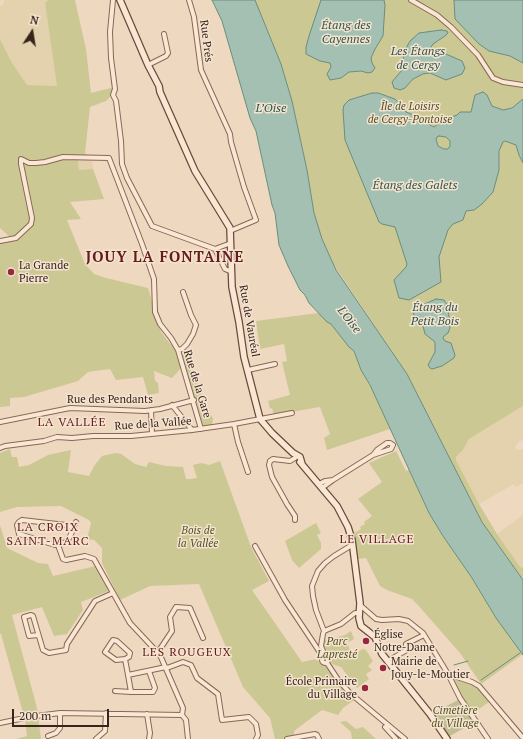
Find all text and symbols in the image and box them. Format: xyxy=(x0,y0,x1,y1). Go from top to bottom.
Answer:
north arrow xyxy=(12,12,52,52)
text: N xyxy=(29,13,40,28)
street label: Rue Prés xyxy=(197,19,215,63)
water label: Étang des Cayennes xyxy=(321,19,371,47)
water label: Les Étangs de Cergy xyxy=(391,45,445,73)
park label: Île de Loisirs de Cergy-Pontoise xyxy=(368,100,452,126)
water label: L’Oise xyxy=(256,102,286,116)
water label: Étang des Galets xyxy=(373,179,457,193)
district label: JOUY LA FONTAINE xyxy=(86,249,244,267)
place label: La Grande Pierre xyxy=(19,259,69,285)
marker: La Grande Pierre xyxy=(6,267,16,277)
street label: Rue de Vauréal xyxy=(236,284,262,358)
water label: Étang du Petit Bois xyxy=(411,301,459,329)
water label: L'Oise xyxy=(334,304,364,336)
street label: Rue de la Gare xyxy=(180,348,214,420)
street label: Rue des Pendants xyxy=(67,393,153,407)
street label: Rue de la Vallée xyxy=(114,415,192,433)
district label: LA VALLÉE xyxy=(37,416,107,430)
district label: LA CROIX SAINT-MARC xyxy=(6,521,90,549)
park label: Bois de la Vallée xyxy=(178,524,218,550)
district label: LE VILLAGE xyxy=(340,533,414,547)
place label: Église Notre-Dame xyxy=(374,628,435,654)
park label: Parc Lapresté xyxy=(317,635,357,661)
marker: Église Notre-Dame xyxy=(361,636,371,646)
district label: LES ROUGEUX xyxy=(142,646,232,660)
place label: Mairie de Jouy-le-Moutier xyxy=(391,655,470,681)
marker: Mairie de Jouy-le-Moutier xyxy=(378,663,388,673)
place label: École Primaire du Village xyxy=(286,675,357,701)
marker: École Primaire du Village xyxy=(360,683,370,693)
scale bar xyxy=(14,701,111,727)
park label: Cimetière du Village xyxy=(431,704,479,730)
text: 200 m xyxy=(19,708,51,723)

